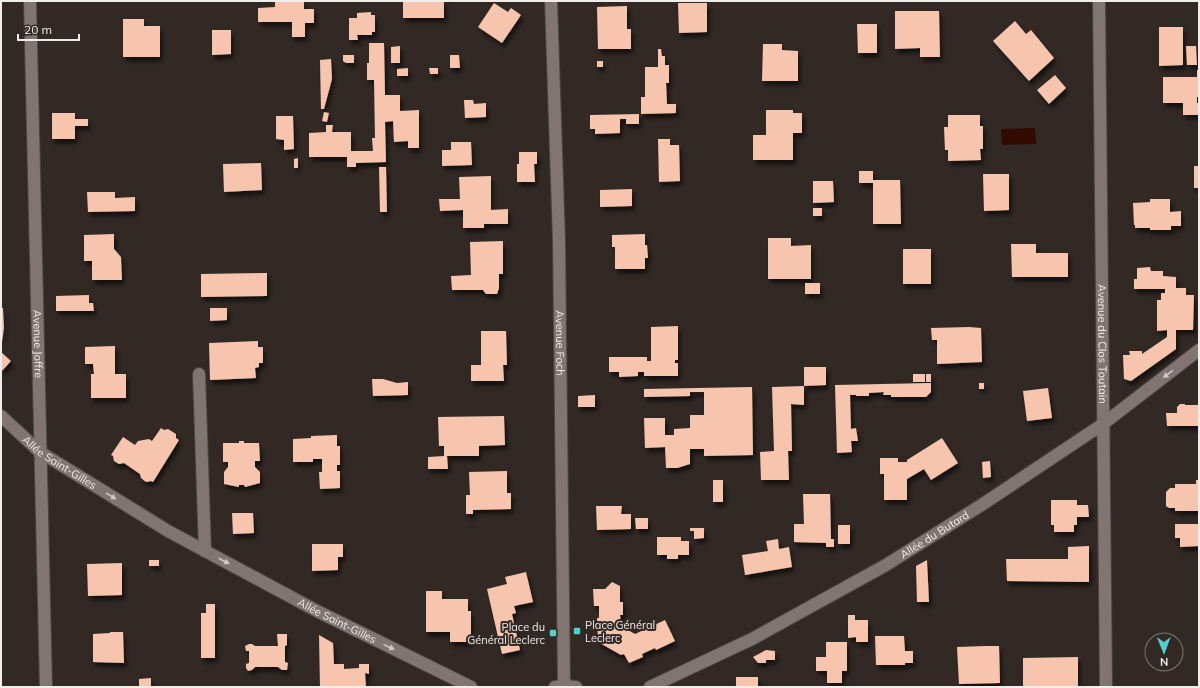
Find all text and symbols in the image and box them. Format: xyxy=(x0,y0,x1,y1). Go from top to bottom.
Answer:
scale bar xyxy=(18,16,79,42)
text: 20 m xyxy=(24,22,52,37)
street label: Avenue du Clos Toutain xyxy=(1095,284,1110,404)
street label: Avenue Joffre xyxy=(30,310,46,378)
street label: Avenue Foch xyxy=(553,310,568,376)
one-way arrow xyxy=(1163,370,1173,378)
street label: Allée Saint-Gilles xyxy=(20,432,99,492)
one-way arrow xyxy=(105,493,117,500)
street label: Allée du Butard xyxy=(897,508,972,561)
one-way arrow xyxy=(218,558,230,564)
street label: Allée Saint-Gilles xyxy=(295,595,379,646)
place label: Place Général Leclerc xyxy=(585,618,655,645)
place label: Place du Général Leclerc xyxy=(467,620,546,647)
marker: Place Général Leclerc xyxy=(572,626,582,636)
marker: Place du Général Leclerc xyxy=(548,628,558,638)
north arrow xyxy=(1144,632,1184,672)
one-way arrow xyxy=(383,644,395,650)
text: N xyxy=(1160,655,1168,669)

